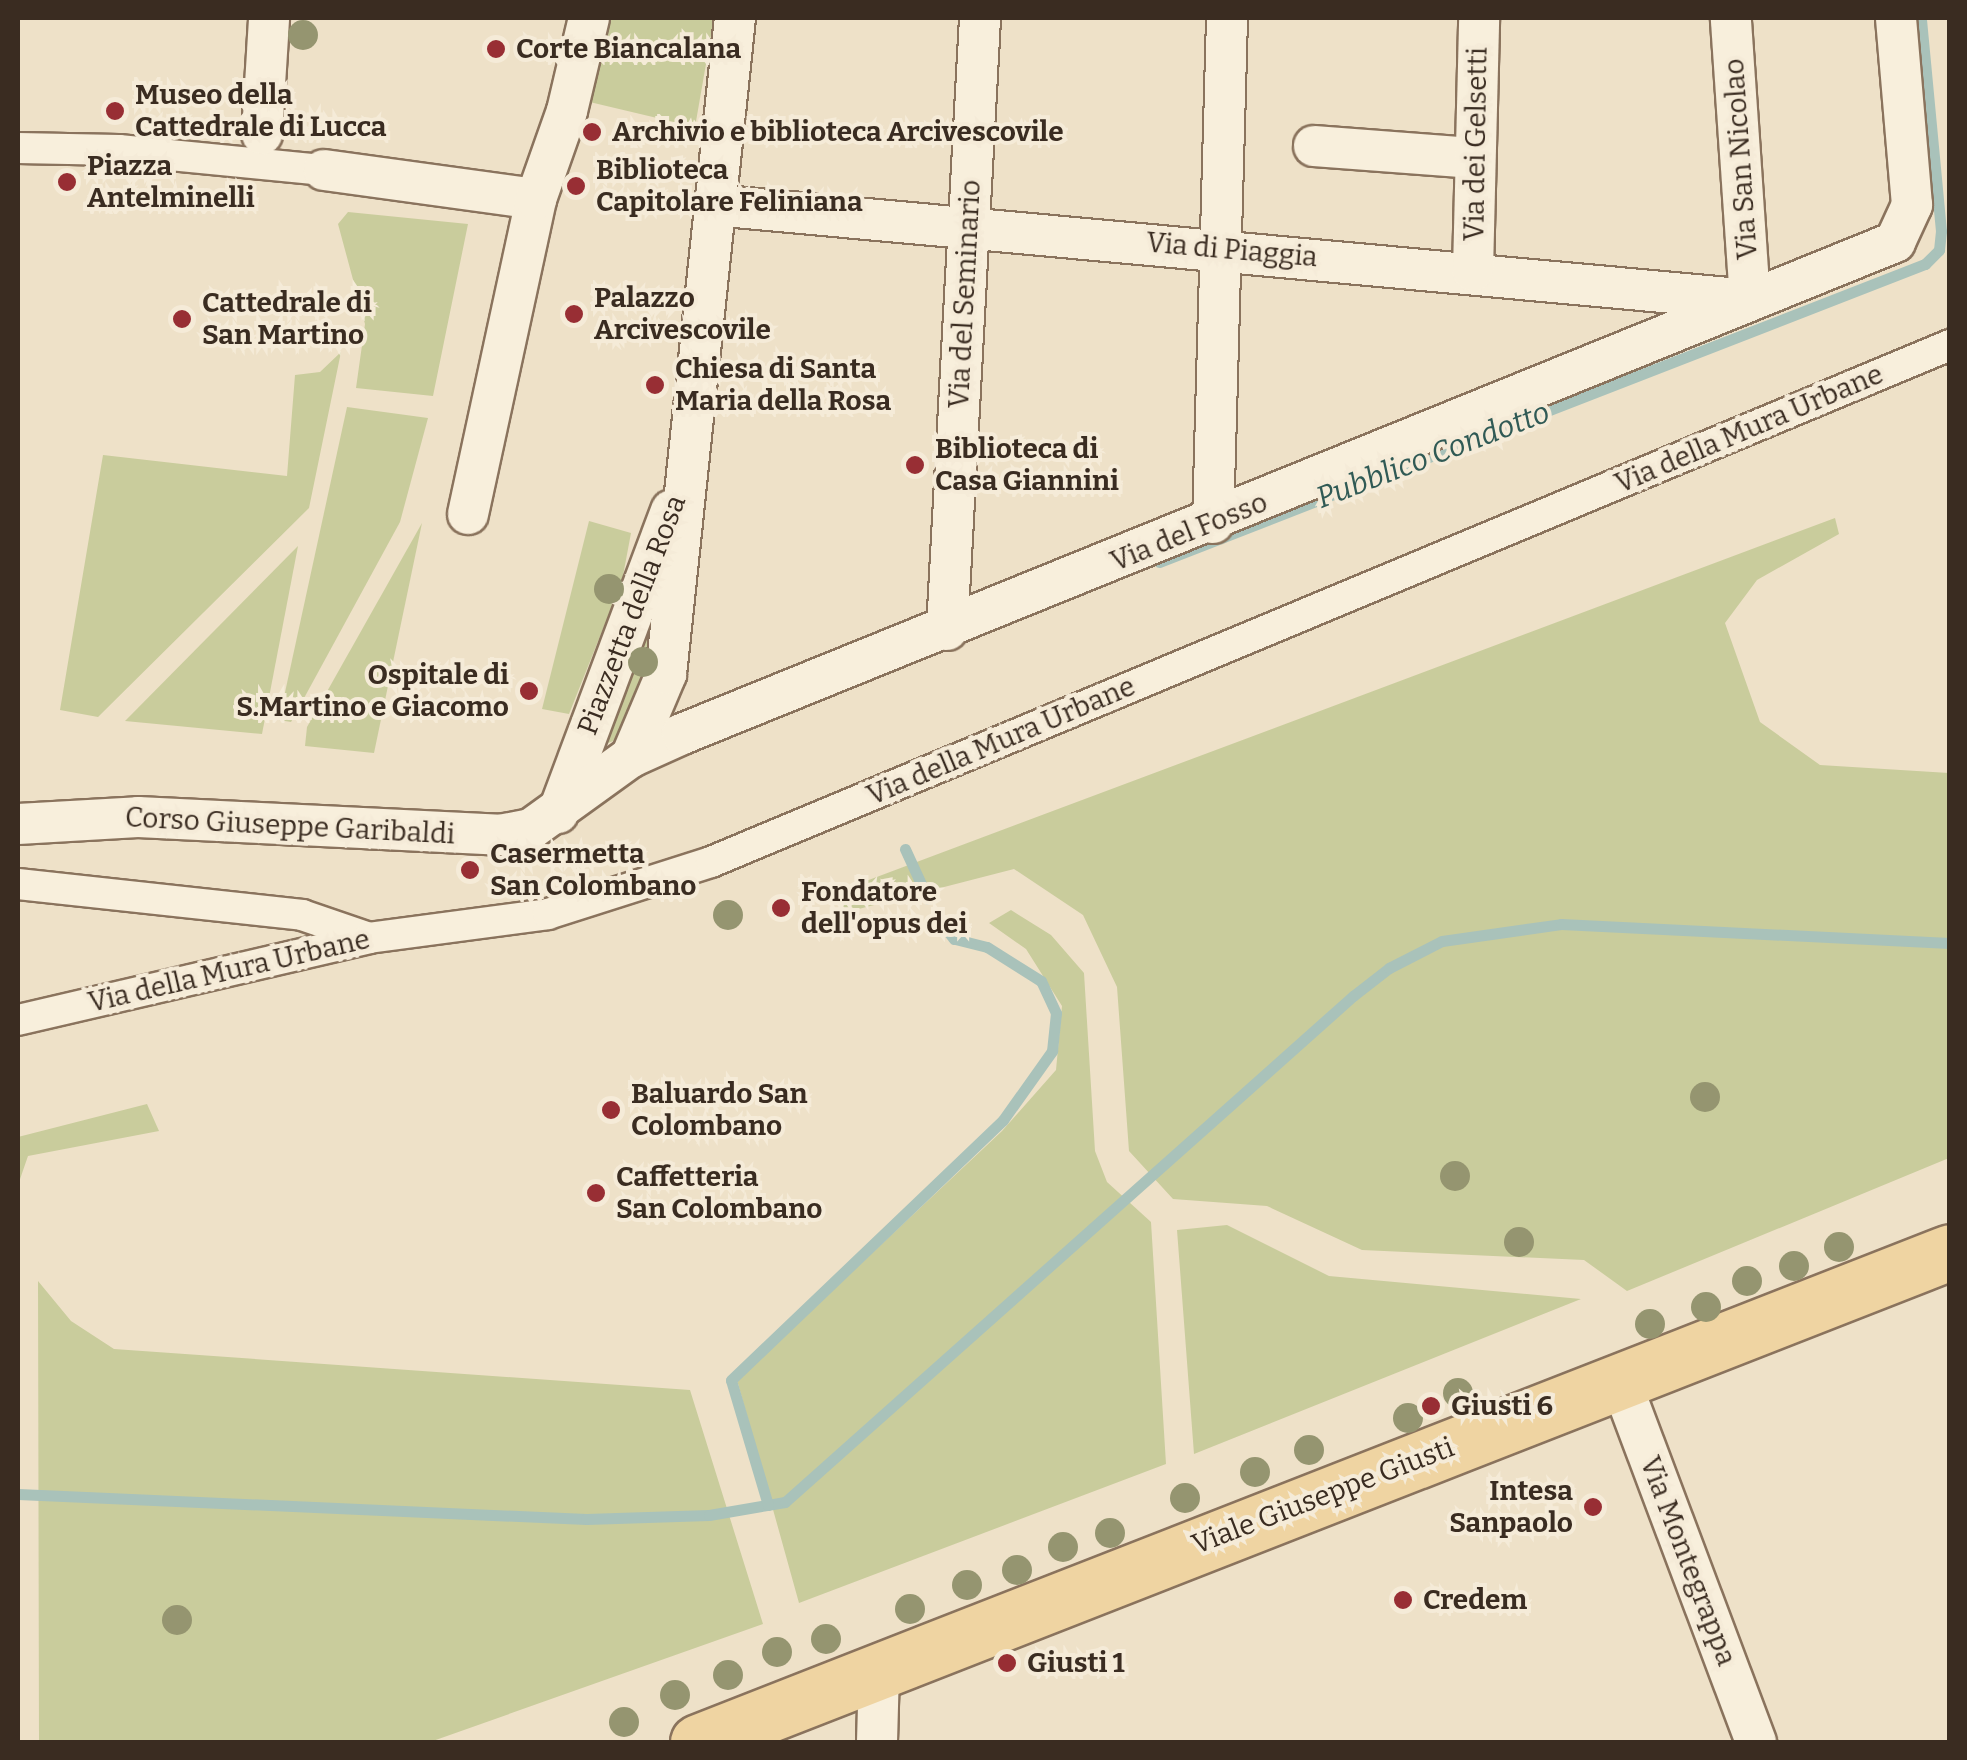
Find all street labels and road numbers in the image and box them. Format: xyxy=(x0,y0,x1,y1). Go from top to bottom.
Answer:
street label: Via dei Gelsetti xyxy=(1458,47,1494,241)
street label: Via San Nicolao xyxy=(1717,57,1765,261)
street label: Via del Seminario xyxy=(942,179,988,409)
street label: Via di Piaggia xyxy=(1145,226,1319,274)
street label: Via della Mura Urbane xyxy=(1610,357,1888,501)
street label: Via del Fosso xyxy=(1106,485,1272,579)
street label: Piazzetta della Rosa xyxy=(571,490,693,740)
street label: Via della Mura Urbane xyxy=(862,669,1140,813)
street label: Corso Giuseppe Garibaldi xyxy=(124,801,456,851)
street label: Via della Mura Urbane xyxy=(85,922,373,1020)
street label: Viale Giuseppe Giusti xyxy=(1187,1431,1459,1561)
street label: Via Montegrappa xyxy=(1633,1452,1743,1670)

